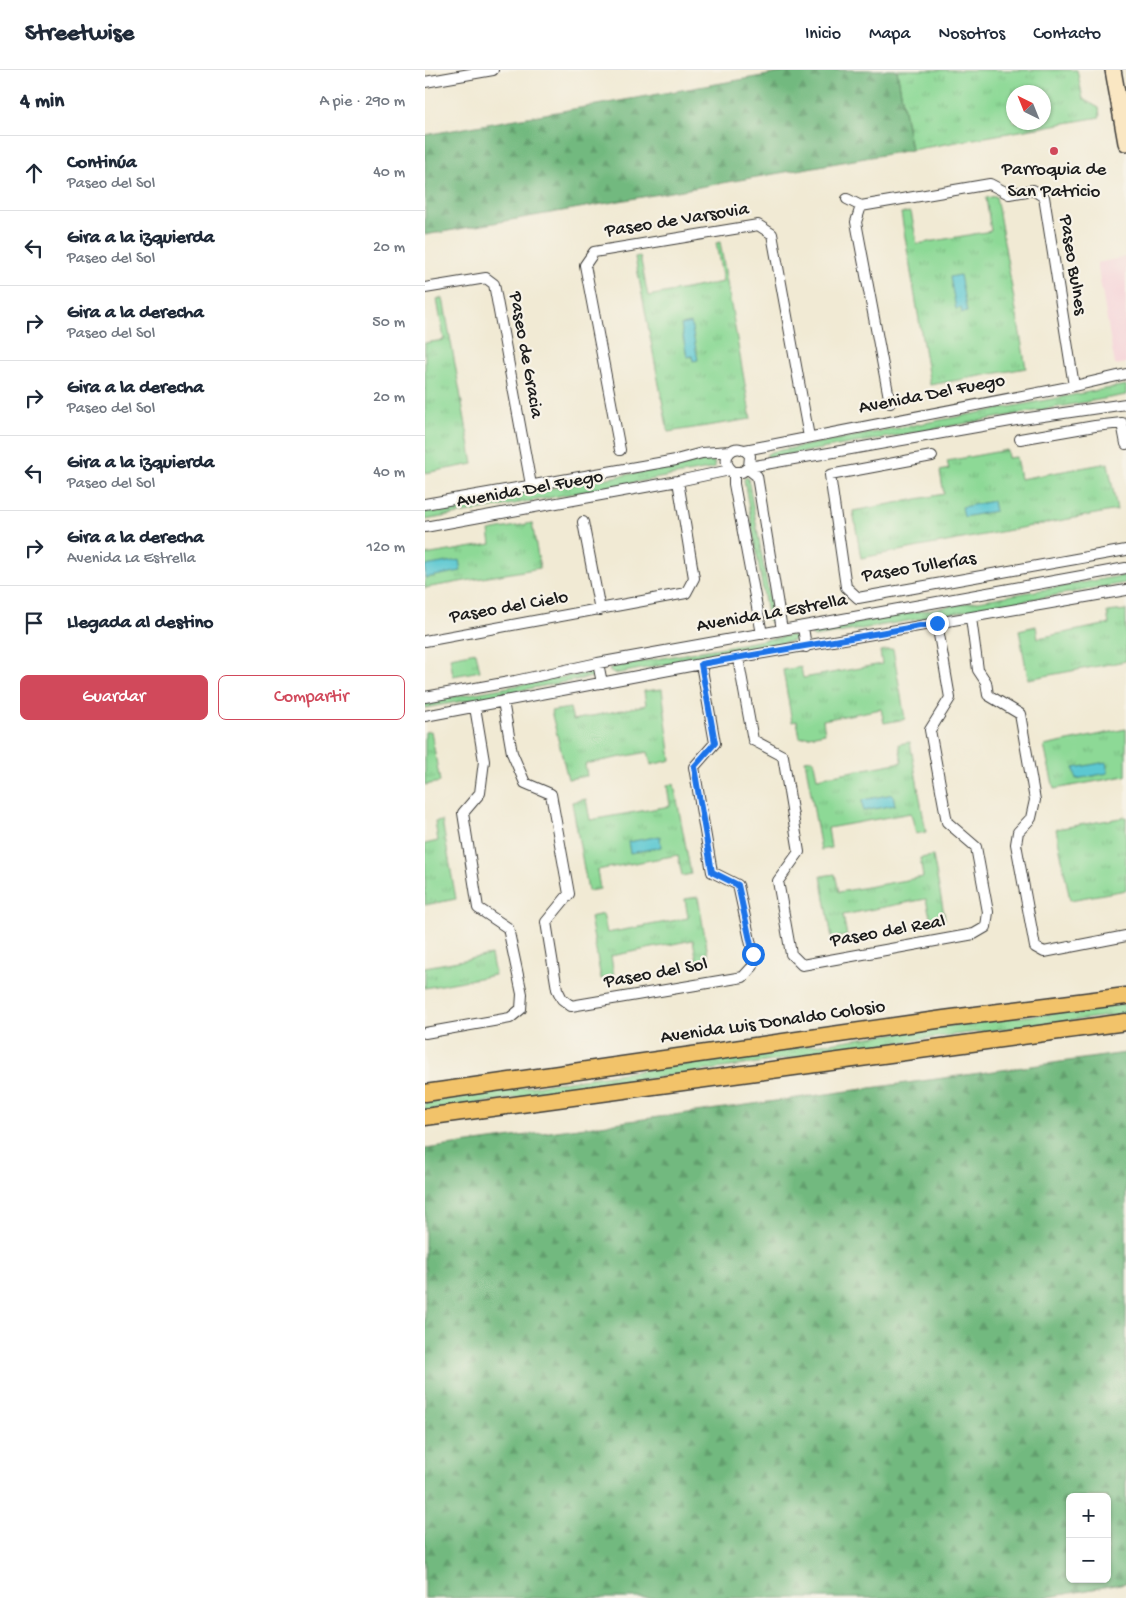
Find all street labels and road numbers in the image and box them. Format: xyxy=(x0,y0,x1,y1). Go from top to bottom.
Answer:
street label: Paseo de Varsovia xyxy=(602,198,752,244)
street label: Paseo Bulnes xyxy=(1053,212,1091,318)
street label: Paseo de Gracia xyxy=(502,289,548,421)
street label: Avenida Del Fuego xyxy=(857,369,1007,420)
street label: Avenida Del Fuego xyxy=(455,466,605,514)
street label: Paseo Tullerías xyxy=(859,547,979,589)
street label: Paseo del Cielo xyxy=(447,586,570,630)
street label: Avenida La Estrella xyxy=(695,589,851,639)
street label: Paseo del Real xyxy=(828,911,947,954)
street label: Paseo del Sol xyxy=(601,954,710,995)
street label: Avenida Luis Donaldo Colosio xyxy=(659,996,887,1050)

